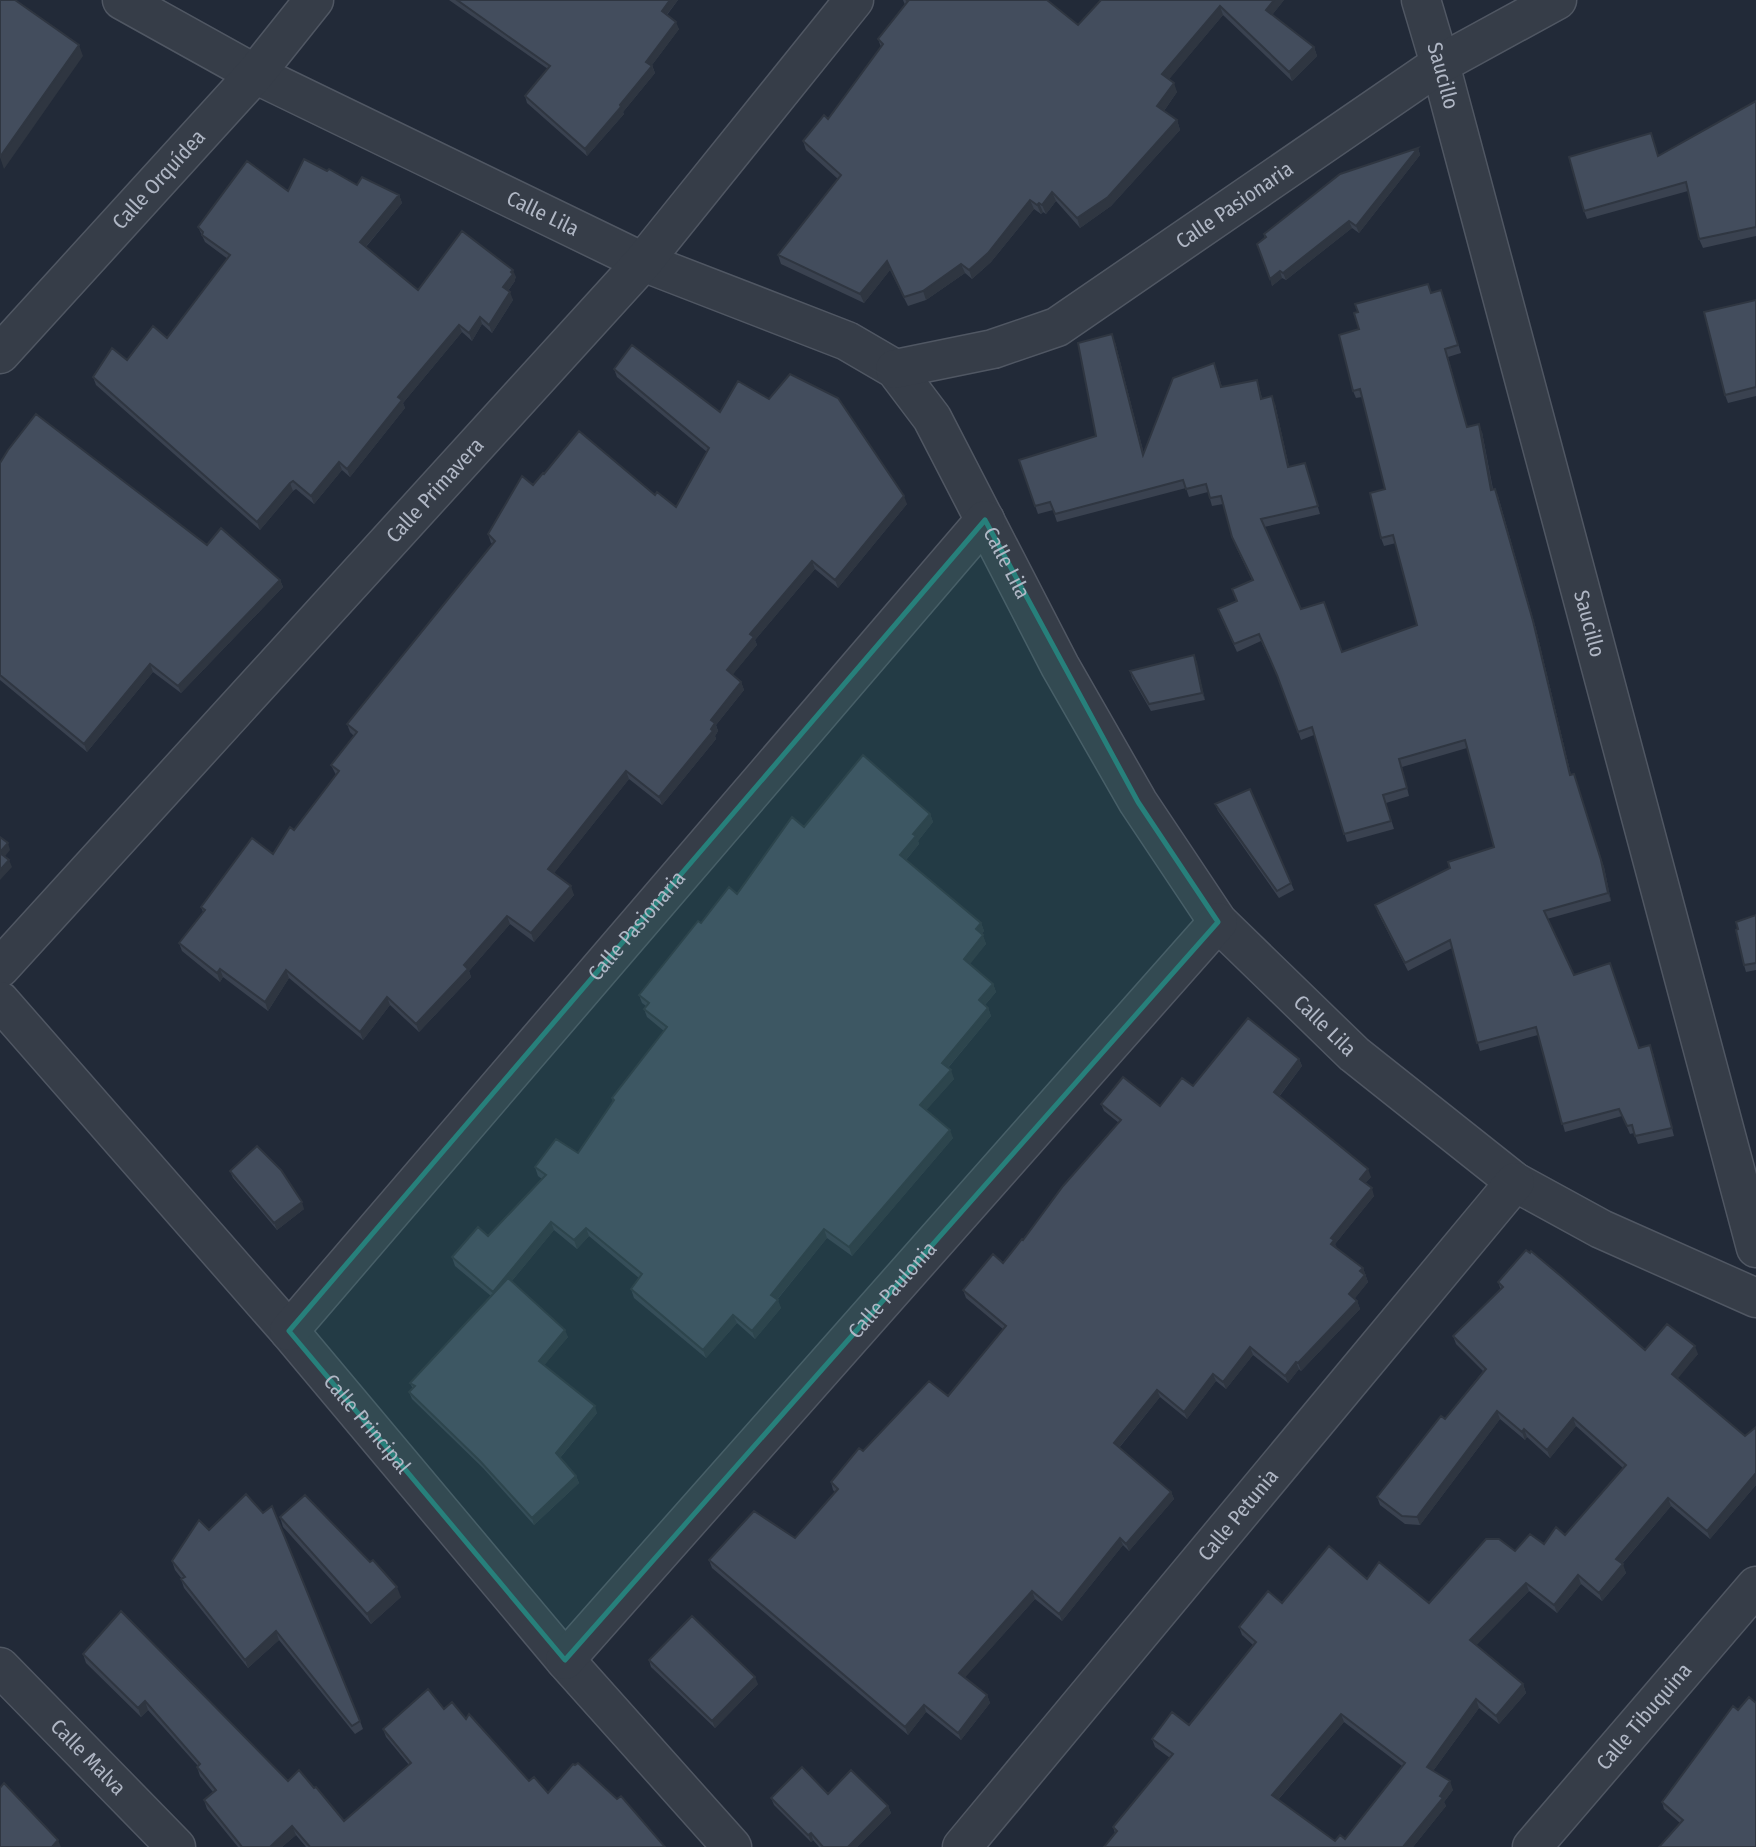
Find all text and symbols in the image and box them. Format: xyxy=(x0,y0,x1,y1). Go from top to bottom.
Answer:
street label: Saucillo xyxy=(1421,39,1464,112)
street label: Calle Orquídea xyxy=(107,124,211,235)
street label: Calle Pasionaria xyxy=(1171,156,1298,254)
street label: Calle Lila xyxy=(502,185,583,242)
street label: Calle Primavera xyxy=(381,433,489,548)
street label: Calle Lila xyxy=(977,522,1036,603)
street label: Saucillo xyxy=(1568,587,1611,660)
street label: Calle Pasionaria xyxy=(582,865,691,986)
street label: Calle Lila xyxy=(1288,989,1362,1062)
street label: Calle Paulonia xyxy=(842,1236,942,1344)
street label: Calle Principal xyxy=(318,1369,416,1479)
street label: Calle Petunia xyxy=(1192,1463,1284,1566)
street label: Calle Tibuquina xyxy=(1591,1658,1697,1775)
street label: Calle Malva xyxy=(45,1713,131,1801)

